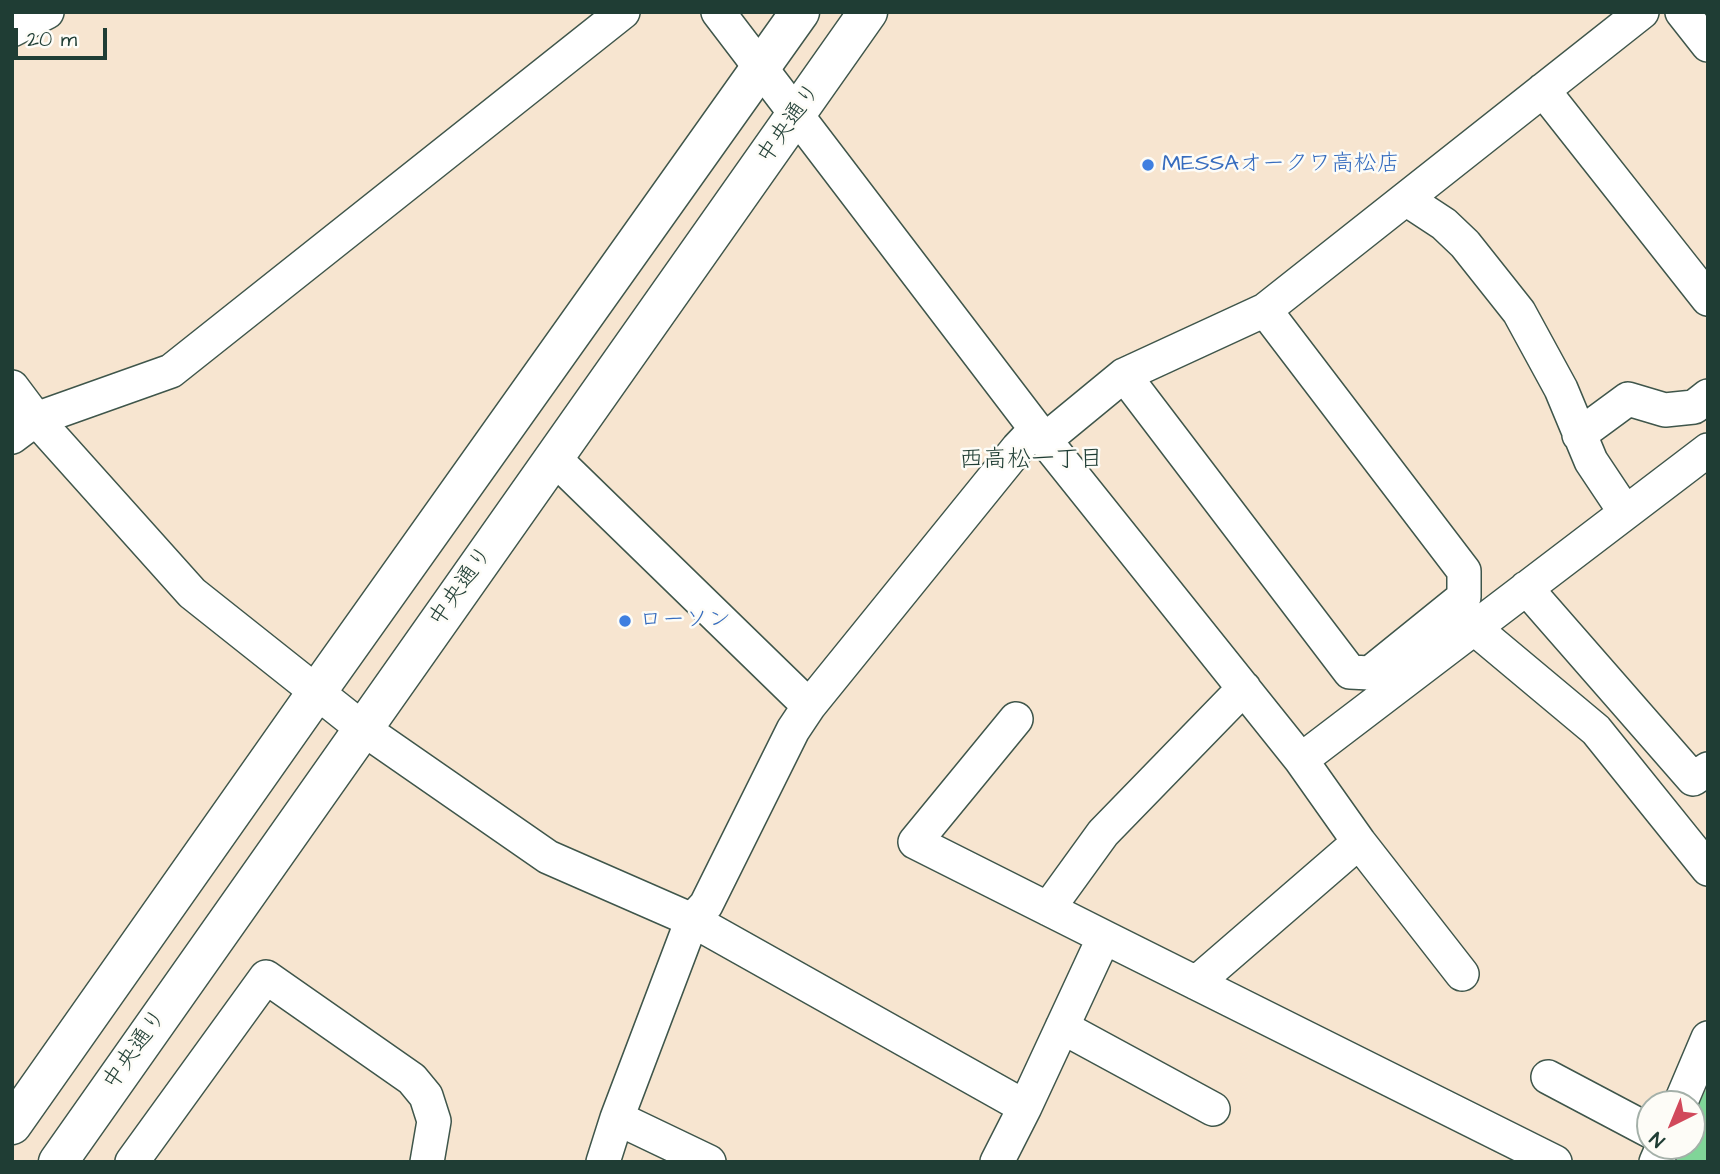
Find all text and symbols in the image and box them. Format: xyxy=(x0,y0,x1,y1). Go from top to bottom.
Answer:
scale bar xyxy=(18,14,110,58)
text: 20 m xyxy=(27,25,77,54)
street label: 中央通り xyxy=(752,78,828,170)
place label: MESSAオークワ高松店 xyxy=(1162,151,1400,179)
marker: MESSAオークワ高松店 xyxy=(1140,157,1156,173)
district label: 西高松一丁目 xyxy=(959,447,1103,475)
street label: 中央通り xyxy=(424,541,500,633)
place label: ローソン xyxy=(639,607,731,635)
marker: ローソン xyxy=(617,613,633,629)
street label: 中央通り xyxy=(98,1004,174,1096)
north arrow xyxy=(1636,1090,1706,1160)
text: N xyxy=(1644,1125,1671,1153)

